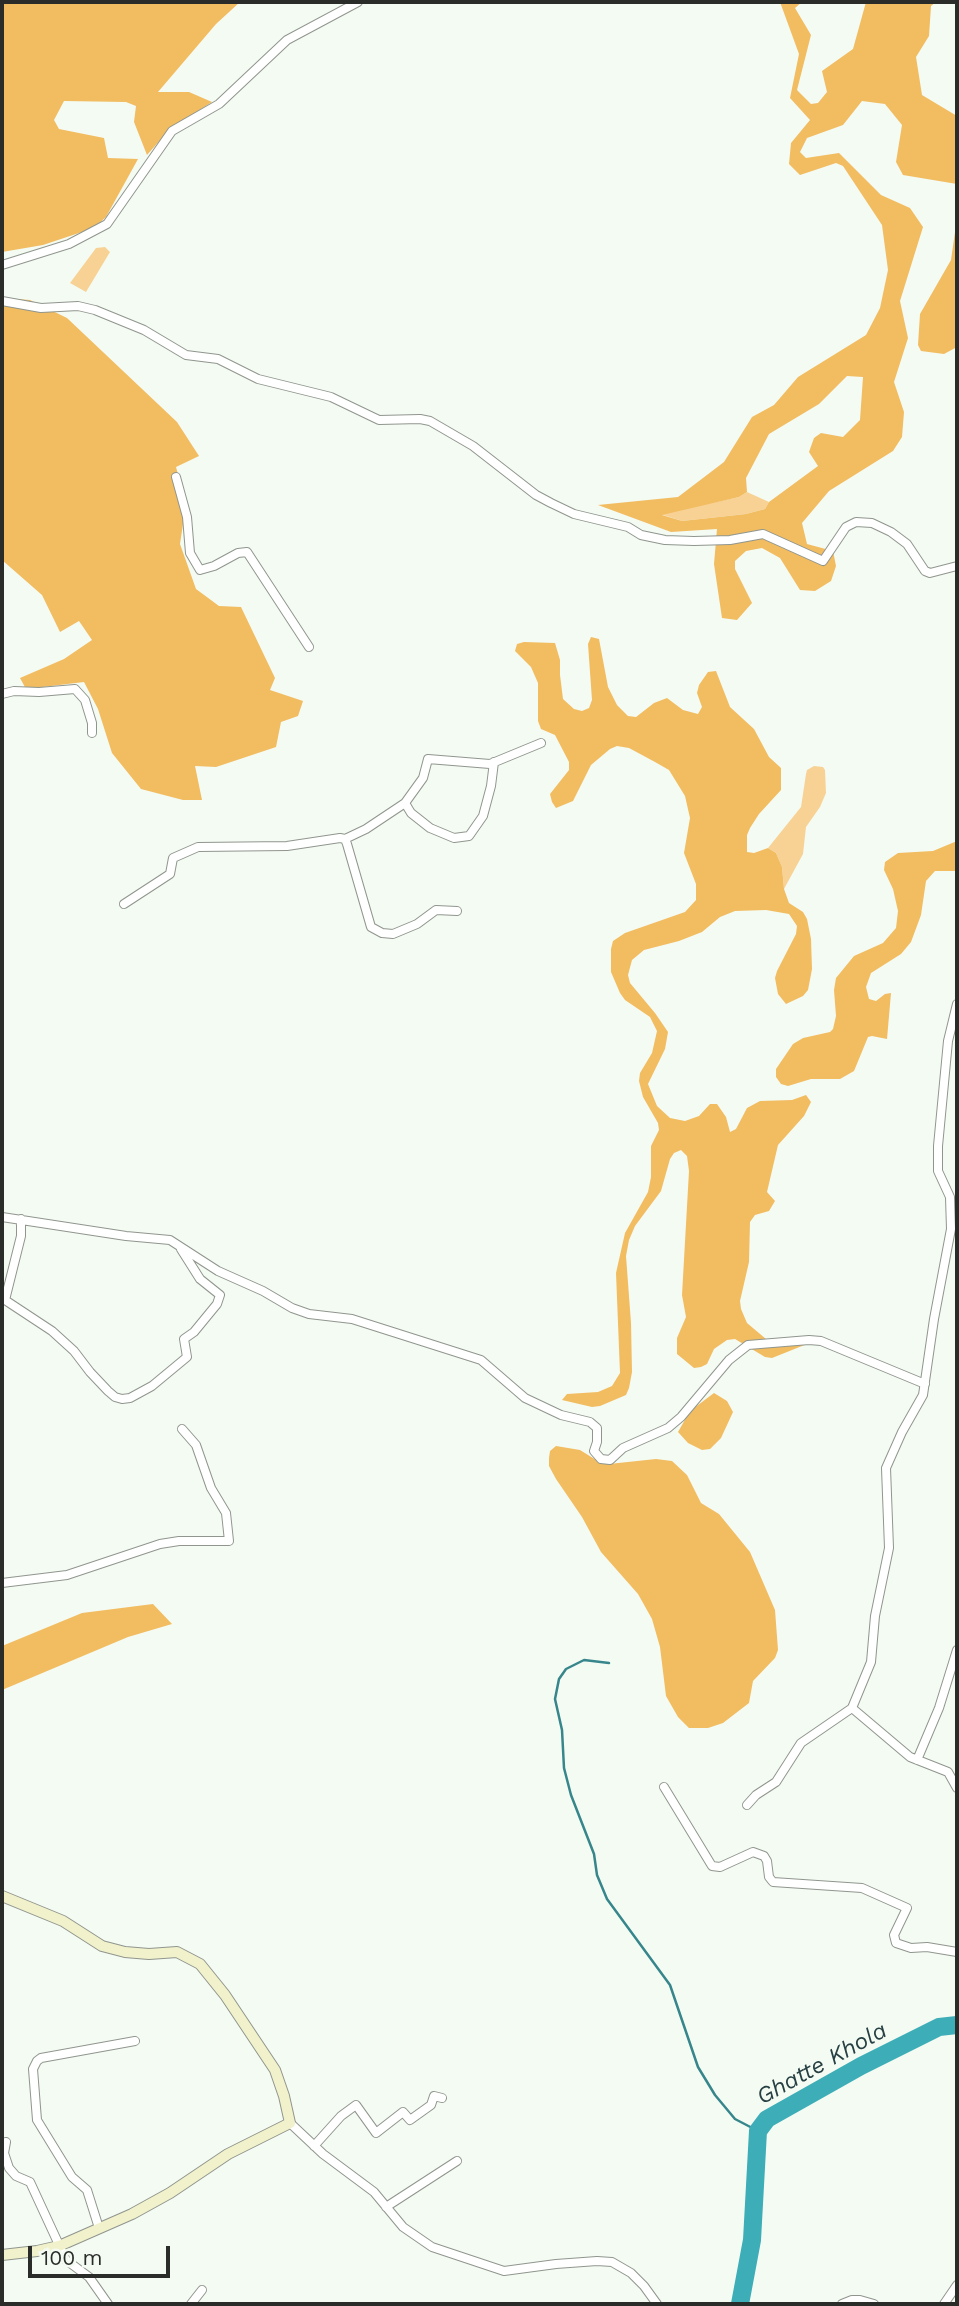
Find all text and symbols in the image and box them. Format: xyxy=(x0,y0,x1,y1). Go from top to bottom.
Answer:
water label: Ghatte Khola xyxy=(752,2017,892,2111)
scale bar xyxy=(32,2232,173,2276)
text: 100 m xyxy=(41,2245,103,2270)

